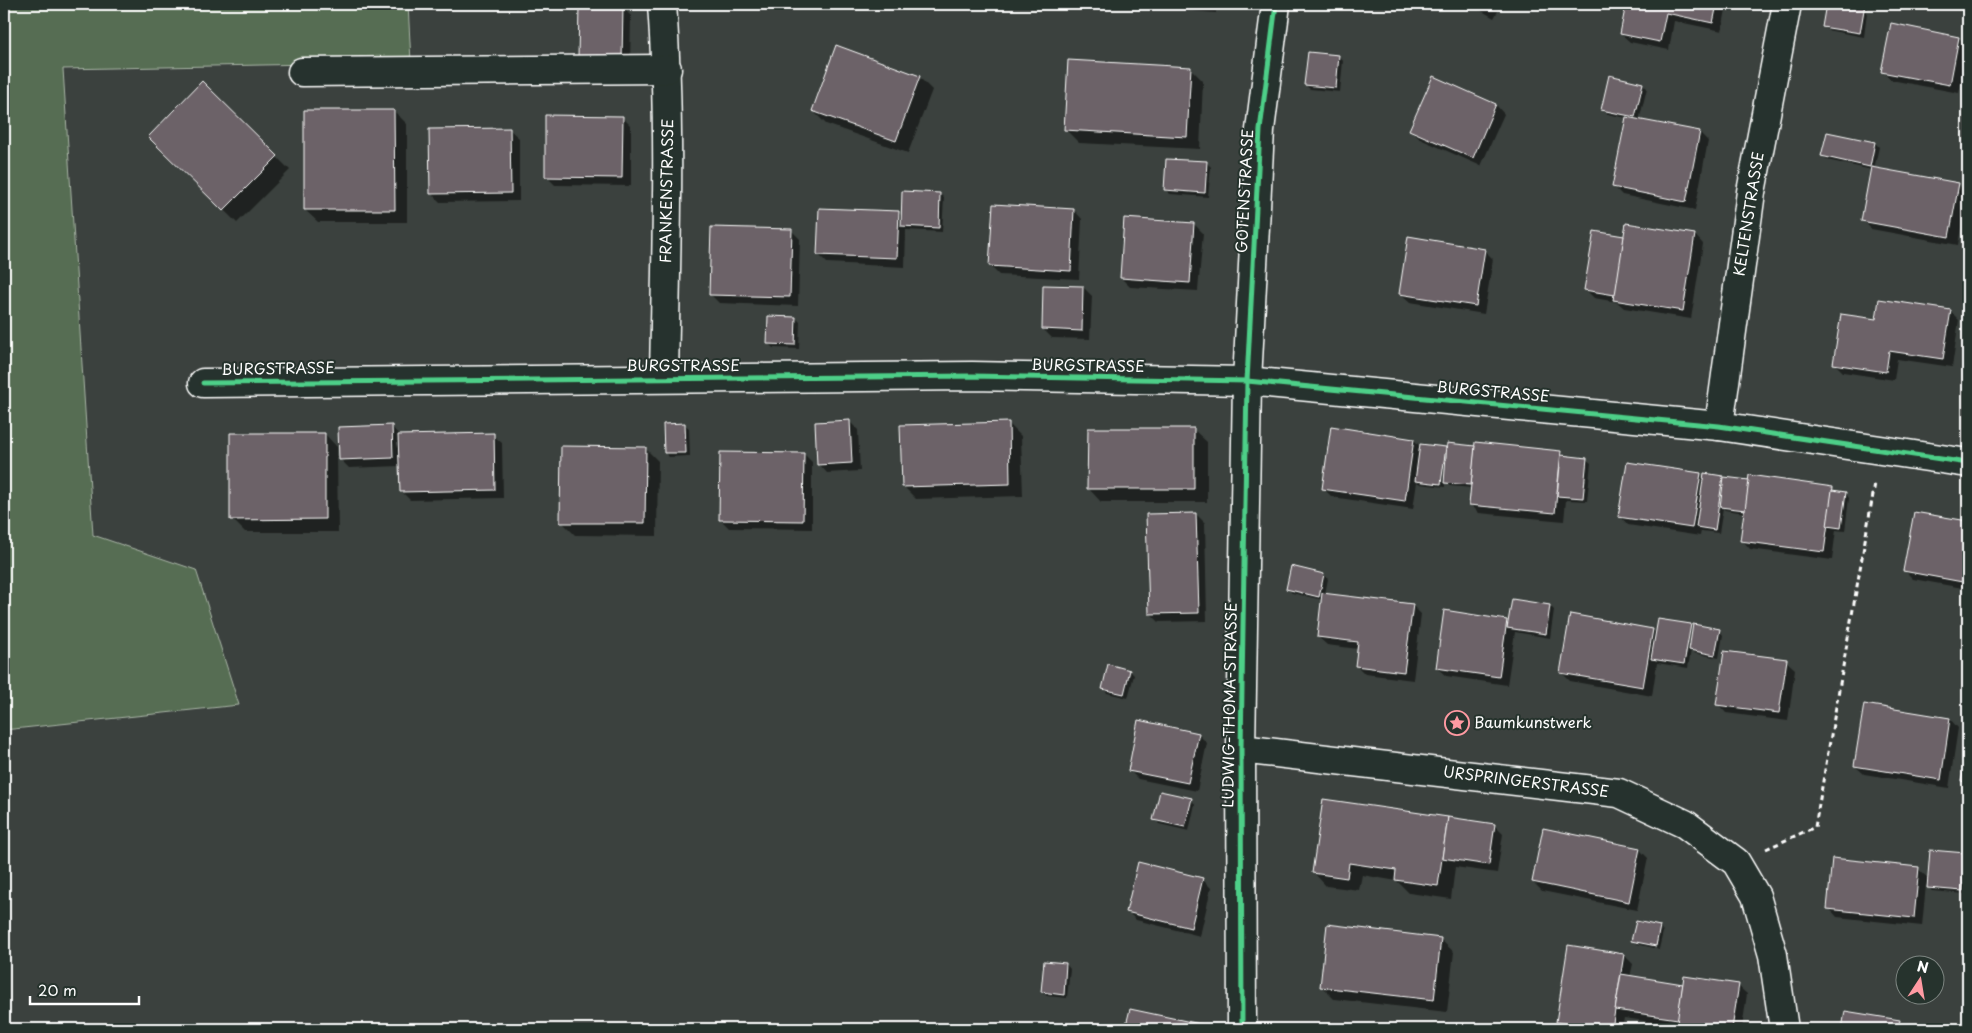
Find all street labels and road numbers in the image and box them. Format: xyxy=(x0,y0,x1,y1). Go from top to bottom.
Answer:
street label: FRANKENSTRASSE xyxy=(653,118,678,263)
street label: GOTENSTRASSE xyxy=(1229,128,1258,254)
street label: KELTENSTRASSE xyxy=(1726,150,1769,277)
street label: BURGSTRASSE xyxy=(1031,352,1145,377)
street label: BURGSTRASSE xyxy=(626,353,740,376)
street label: BURGSTRASSE xyxy=(221,355,335,380)
street label: BURGSTRASSE xyxy=(1436,374,1551,407)
street label: LUDWIG-THOMA-STRASSE xyxy=(1215,602,1242,808)
street label: URSPRINGERSTRASSE xyxy=(1442,759,1610,802)

